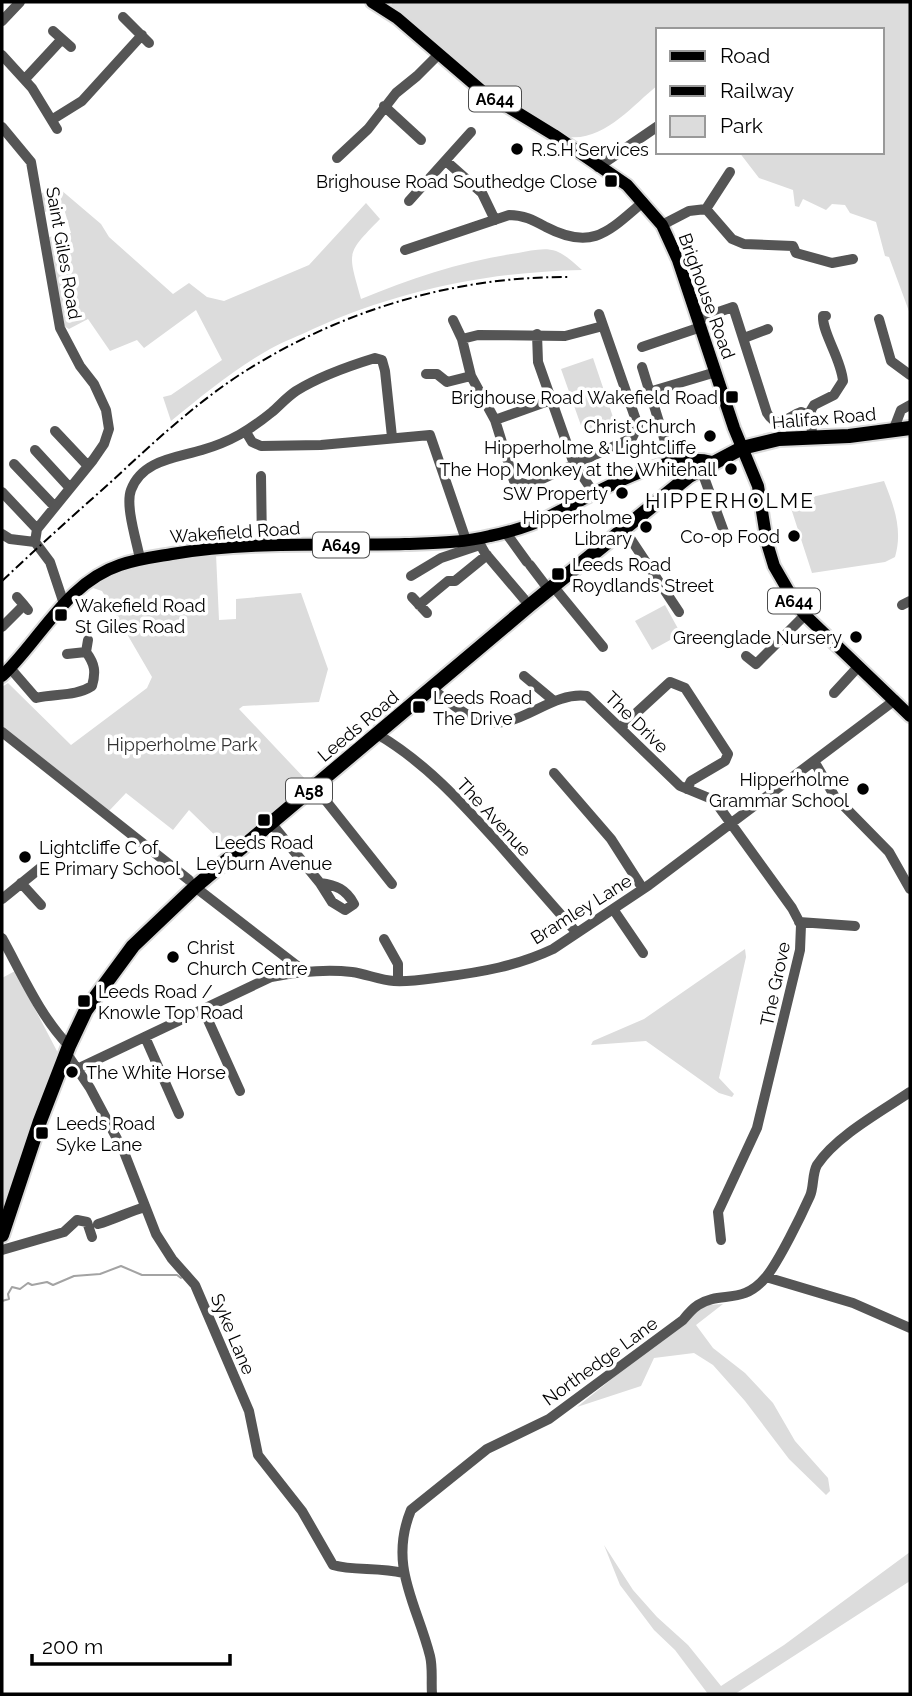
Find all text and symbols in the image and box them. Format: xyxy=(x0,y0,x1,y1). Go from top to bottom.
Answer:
legend xyxy=(656,28,884,154)
text: Road xyxy=(720,43,770,68)
text: Railway xyxy=(720,78,794,103)
road number: A644 xyxy=(469,86,521,111)
text: Park xyxy=(720,113,763,138)
place label: R.S.H Services xyxy=(531,139,649,160)
marker: R.S.H Services xyxy=(509,141,525,157)
place label: Brighouse Road Southedge Close xyxy=(316,171,597,192)
marker: Brighouse Road Southedge Close xyxy=(603,173,619,189)
street label: Saint Giles Road xyxy=(42,185,86,321)
street label: Brighouse Road xyxy=(675,230,739,362)
place label: Brighouse Road Wakefield Road xyxy=(451,387,718,408)
marker: Brighouse Road Wakefield Road xyxy=(724,389,740,405)
street label: Halifax Road xyxy=(771,403,877,433)
place label: Christ Church Hipperholme & Lightcliffe xyxy=(484,416,696,458)
marker: Christ Church Hipperholme & Lightcliffe xyxy=(702,428,718,444)
place label: The Hop Monkey at the Whitehall xyxy=(440,459,717,480)
marker: The Hop Monkey at the Whitehall xyxy=(723,461,739,477)
place label: SW Property xyxy=(503,483,608,504)
marker: SW Property xyxy=(614,485,630,501)
district label: HIPPERHOLME xyxy=(645,488,815,513)
place label: Hipperholme Library xyxy=(522,507,632,549)
street label: Wakefield Road xyxy=(169,517,301,547)
marker: Hipperholme Library xyxy=(638,519,654,535)
place label: Co-op Food xyxy=(680,526,780,547)
marker: Co-op Food xyxy=(786,528,802,544)
road number: A649 xyxy=(313,532,369,558)
place label: Leeds Road Roydlands Street xyxy=(572,554,714,596)
marker: Leeds Road Roydlands Street xyxy=(550,566,566,582)
road number: A644 xyxy=(768,588,820,614)
place label: Wakefield Road St Giles Road xyxy=(75,595,206,637)
marker: Wakefield Road St Giles Road xyxy=(53,607,69,623)
place label: Greenglade Nursery xyxy=(673,627,842,648)
marker: Greenglade Nursery xyxy=(848,629,864,645)
street label: Leeds Road xyxy=(313,686,403,766)
place label: Leeds Road The Drive xyxy=(433,687,532,729)
street label: The Drive xyxy=(601,687,673,757)
marker: Leeds Road The Drive xyxy=(411,699,427,715)
park label: Hipperholme Park xyxy=(107,734,258,755)
place label: Hipperholme Grammar School xyxy=(709,769,849,811)
street label: The Avenue xyxy=(452,774,536,861)
road number: A58 xyxy=(286,778,332,804)
marker: Hipperholme Grammar School xyxy=(855,781,871,797)
marker: Leeds Road Leyburn Avenue xyxy=(256,812,272,828)
place label: Leeds Road Leyburn Avenue xyxy=(196,832,333,874)
place label: Lightcliffe C of E Primary School xyxy=(39,837,180,879)
marker: Lightcliffe C of E Primary School xyxy=(17,849,33,865)
street label: Bramley Lane xyxy=(527,869,636,948)
place label: Christ Church Centre xyxy=(187,937,308,979)
street label: The Grove xyxy=(756,939,794,1028)
marker: Christ Church Centre xyxy=(165,949,181,965)
place label: Leeds Road / Knowle Top Road xyxy=(98,981,243,1023)
marker: Leeds Road / Knowle Top Road xyxy=(76,993,92,1009)
place label: The White Horse xyxy=(86,1062,226,1083)
marker: The White Horse xyxy=(64,1064,80,1080)
place label: Leeds Road Syke Lane xyxy=(56,1113,155,1155)
marker: Leeds Road Syke Lane xyxy=(34,1125,50,1141)
street label: Syke Lane xyxy=(207,1290,260,1378)
street label: Northedge Lane xyxy=(539,1312,662,1410)
scale bar xyxy=(32,1622,229,1666)
text: 200 m xyxy=(42,1634,103,1659)

